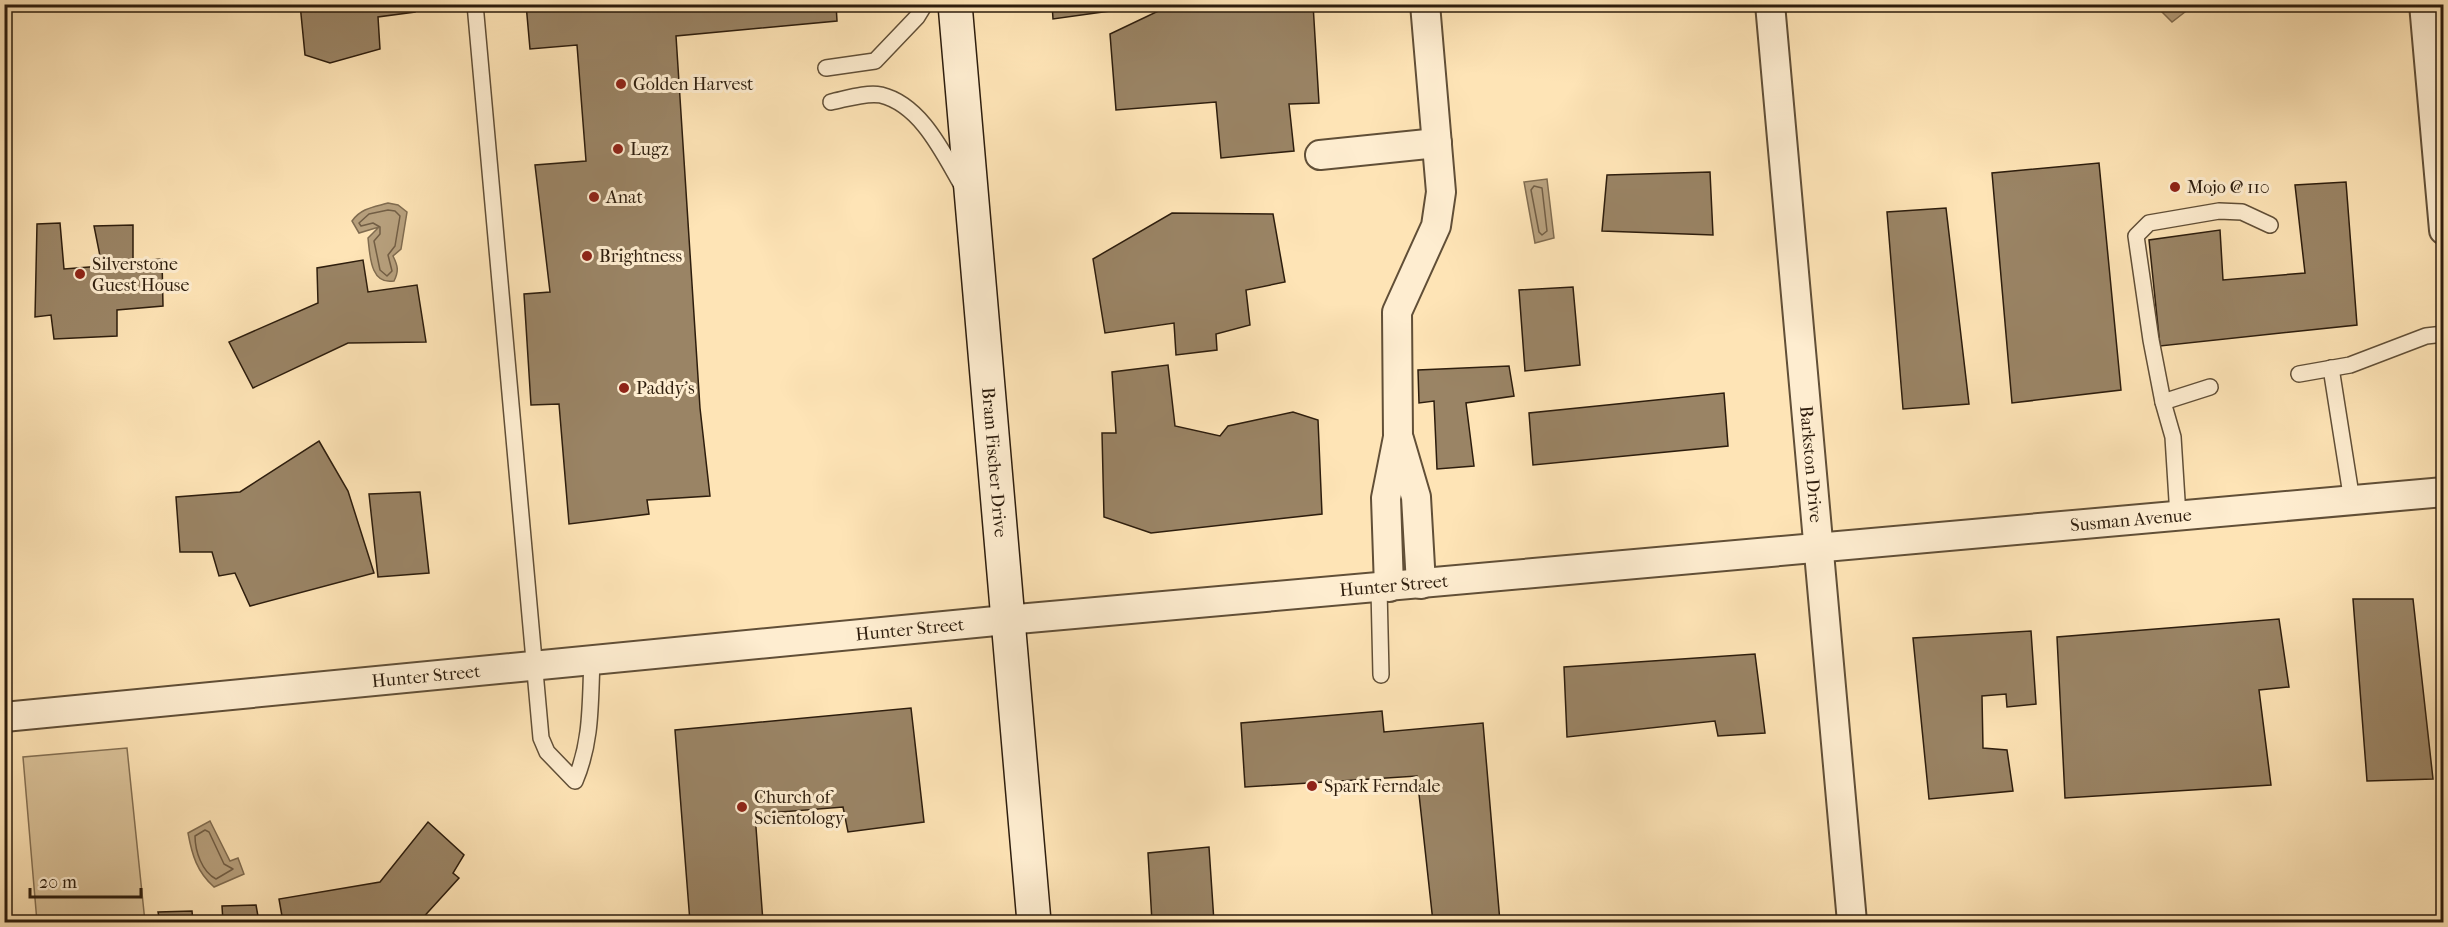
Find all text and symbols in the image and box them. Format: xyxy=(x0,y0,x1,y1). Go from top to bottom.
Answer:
place label: Golden Harvest xyxy=(633,74,754,95)
marker: Golden Harvest xyxy=(614,77,628,91)
place label: Lugz xyxy=(630,139,669,160)
marker: Lugz xyxy=(611,142,625,156)
place label: Mojo @ 110 xyxy=(2187,177,2270,198)
marker: Mojo @ 110 xyxy=(2168,180,2182,194)
place label: Anat xyxy=(605,187,643,208)
marker: Anat xyxy=(587,190,601,204)
place label: Brightness xyxy=(599,246,683,267)
marker: Brightness xyxy=(580,249,594,263)
place label: Silverstone Guest House xyxy=(92,254,189,296)
marker: Silverstone Guest House xyxy=(73,267,87,281)
place label: Paddy's xyxy=(636,378,695,399)
marker: Paddy's xyxy=(617,381,631,395)
street label: Bram Fischer Drive xyxy=(978,386,1011,538)
street label: Barkston Drive xyxy=(1795,405,1827,524)
street label: Susman Avenue xyxy=(2069,504,2193,536)
street label: Hunter Street xyxy=(1339,570,1450,601)
street label: Hunter Street xyxy=(855,614,966,645)
street label: Hunter Street xyxy=(371,660,482,692)
place label: Spark Ferndale xyxy=(1324,776,1440,797)
marker: Spark Ferndale xyxy=(1305,779,1319,793)
place label: Church of Scientology xyxy=(754,787,846,829)
marker: Church of Scientology xyxy=(735,800,749,814)
scale bar xyxy=(30,861,141,899)
text: 20 m xyxy=(39,872,77,893)

